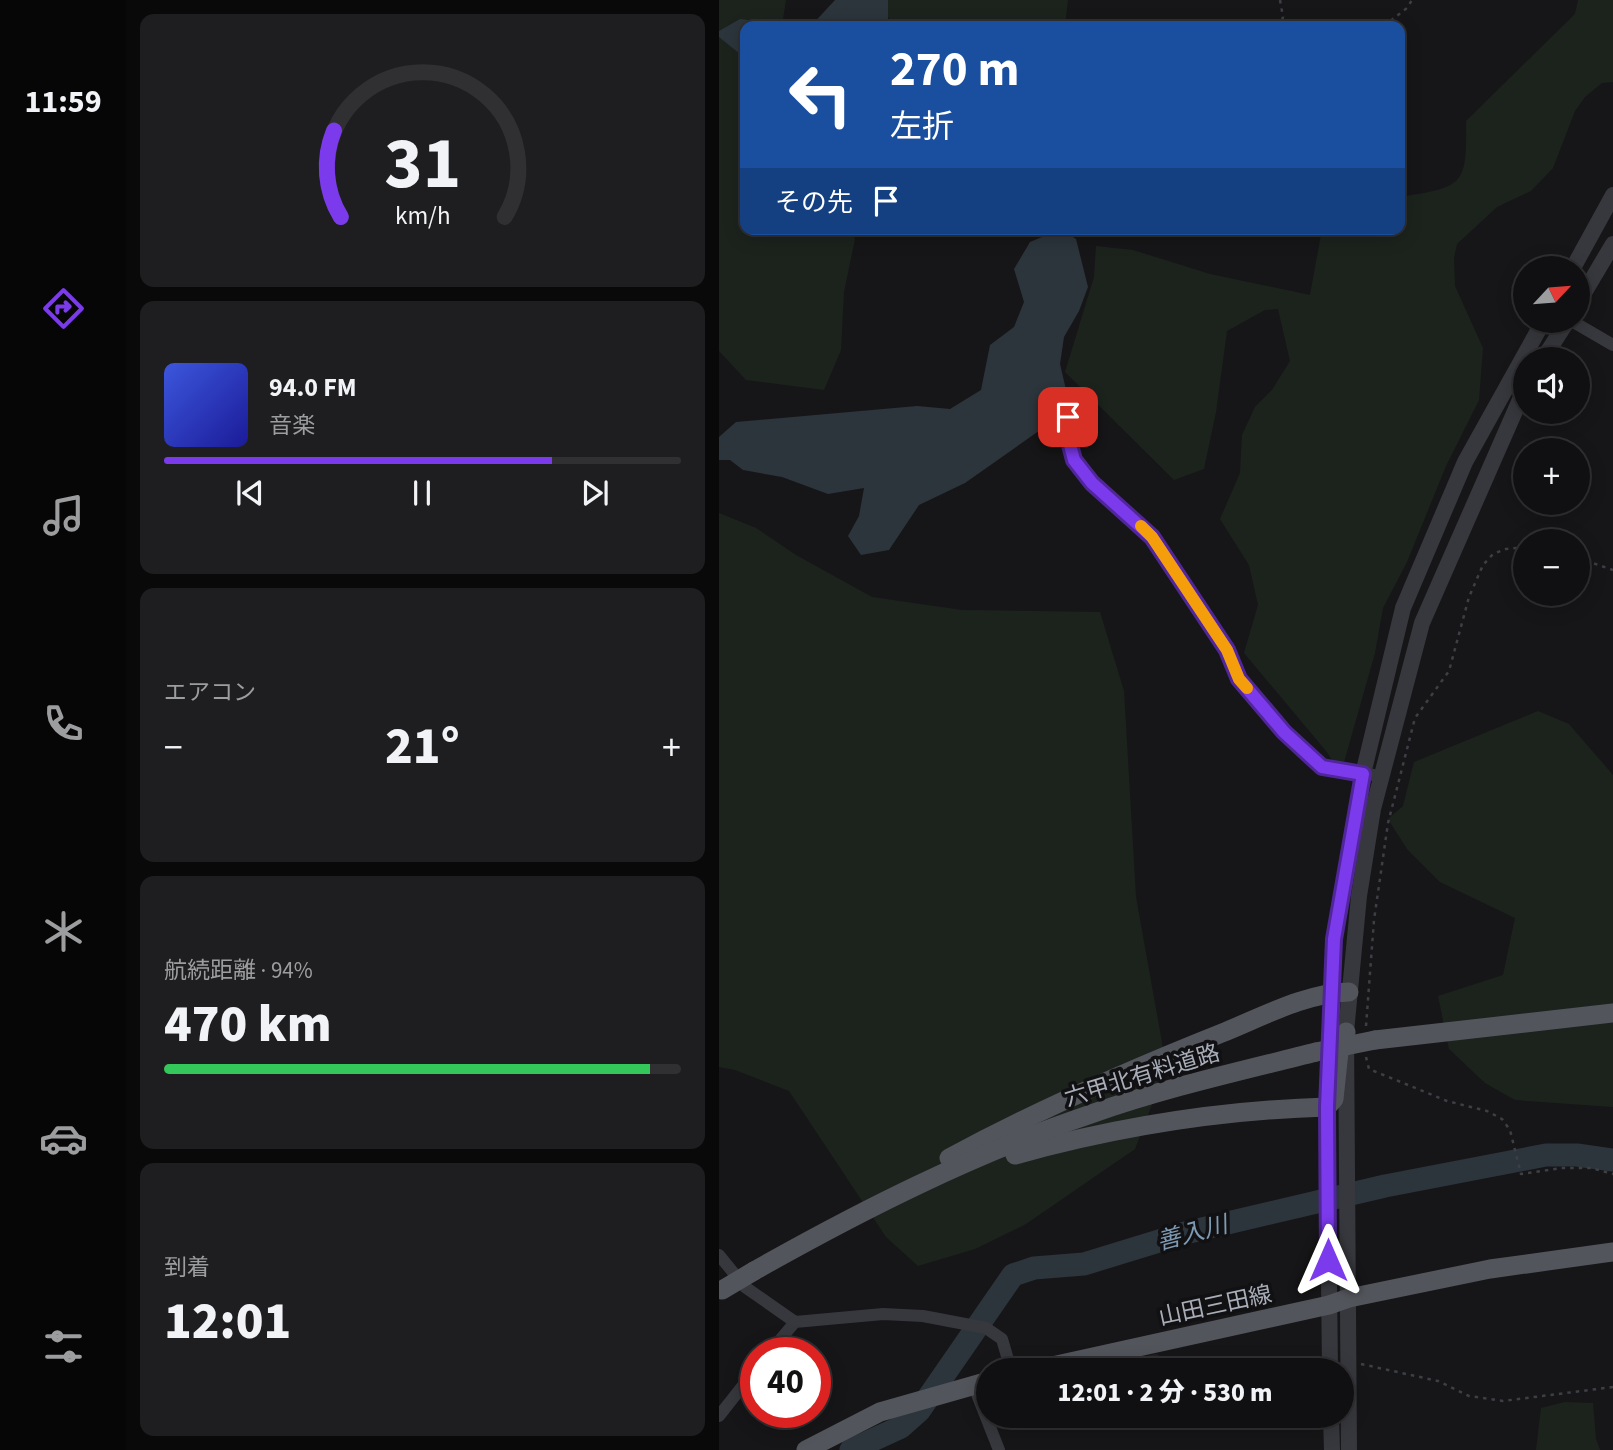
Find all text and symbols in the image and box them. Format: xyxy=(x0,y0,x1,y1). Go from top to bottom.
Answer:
text: 270 m xyxy=(890,35,1019,105)
icon: left xyxy=(775,49,866,140)
text: 11:59 xyxy=(24,79,102,125)
text: 左折 xyxy=(890,104,954,150)
text: 31 xyxy=(384,112,461,216)
icon: arrive xyxy=(867,182,905,220)
text: その先 xyxy=(775,184,853,221)
text: km/h xyxy=(395,197,450,233)
north arrow xyxy=(1513,256,1591,332)
map controls xyxy=(1513,256,1590,606)
icon: directions xyxy=(39,284,88,333)
button: sound xyxy=(1513,347,1590,424)
text: 94.0 FM xyxy=(269,369,357,406)
pin xyxy=(1038,387,1098,447)
icon: arrive xyxy=(1049,398,1087,436)
text: 音楽 xyxy=(269,409,315,442)
button: + xyxy=(1513,438,1590,515)
icon: previous xyxy=(231,474,269,512)
icon: pause xyxy=(403,474,441,512)
icon: next xyxy=(576,474,614,512)
icon: music xyxy=(39,491,88,540)
button: − xyxy=(1513,529,1590,606)
text: エアコン xyxy=(164,676,256,709)
icon: phone xyxy=(39,699,88,748)
text: 21° xyxy=(385,710,460,784)
text: − xyxy=(164,721,183,775)
text: + xyxy=(662,721,681,775)
icon: climate xyxy=(39,907,88,956)
text: 航続距離 · 94% xyxy=(164,954,313,987)
text: 470 km xyxy=(164,988,332,1062)
street label: 六甲北有料道路 xyxy=(1060,1036,1224,1115)
icon: car xyxy=(39,1114,88,1163)
water label: 善入川 xyxy=(1153,1206,1234,1260)
position arrow xyxy=(1291,1223,1365,1297)
text: 到着 xyxy=(164,1251,210,1284)
street label: 山田三田線 xyxy=(1155,1277,1275,1334)
text: 12:01 xyxy=(164,1285,291,1359)
icon: filters xyxy=(39,1322,88,1371)
speed limit sign: 40 xyxy=(740,1337,831,1428)
text: 12:01 · 2 分 · 530 m xyxy=(1058,1374,1272,1411)

